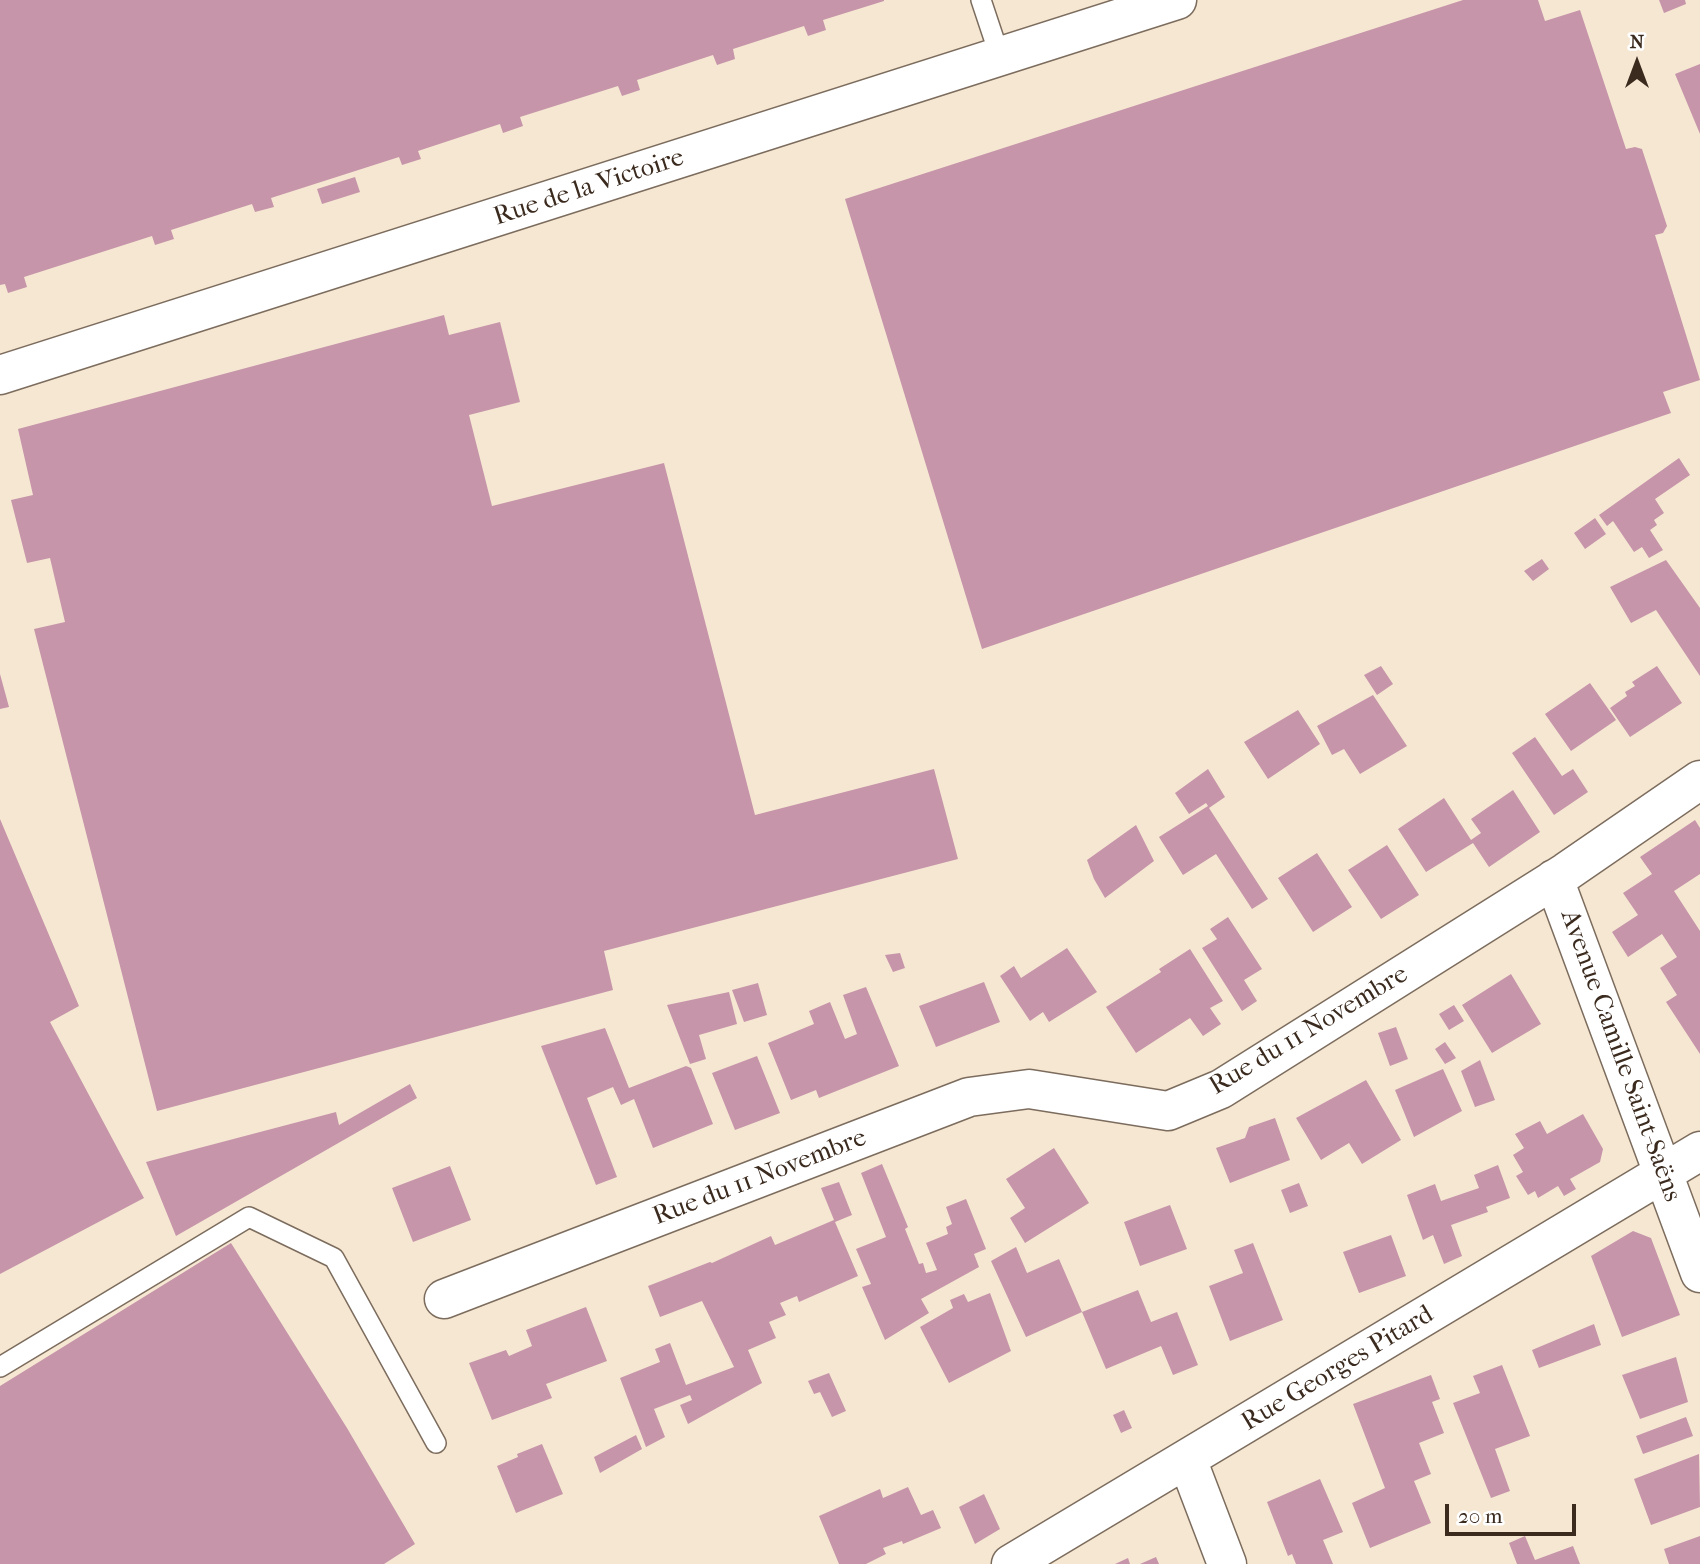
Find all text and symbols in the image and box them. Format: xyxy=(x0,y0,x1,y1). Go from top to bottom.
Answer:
north arrow xyxy=(1602,28,1672,98)
text: N xyxy=(1630,31,1644,53)
street label: Rue de la Victoire xyxy=(490,143,688,233)
street label: Avenue Camille Saint-Saëns xyxy=(1553,906,1687,1206)
street label: Rue du 11 Novembre xyxy=(1204,959,1414,1103)
street label: Rue du 11 Novembre xyxy=(649,1123,871,1233)
street label: Rue Georges Pitard xyxy=(1237,1299,1439,1439)
scale bar xyxy=(1448,1490,1579,1534)
text: 20 m xyxy=(1458,1504,1502,1528)

